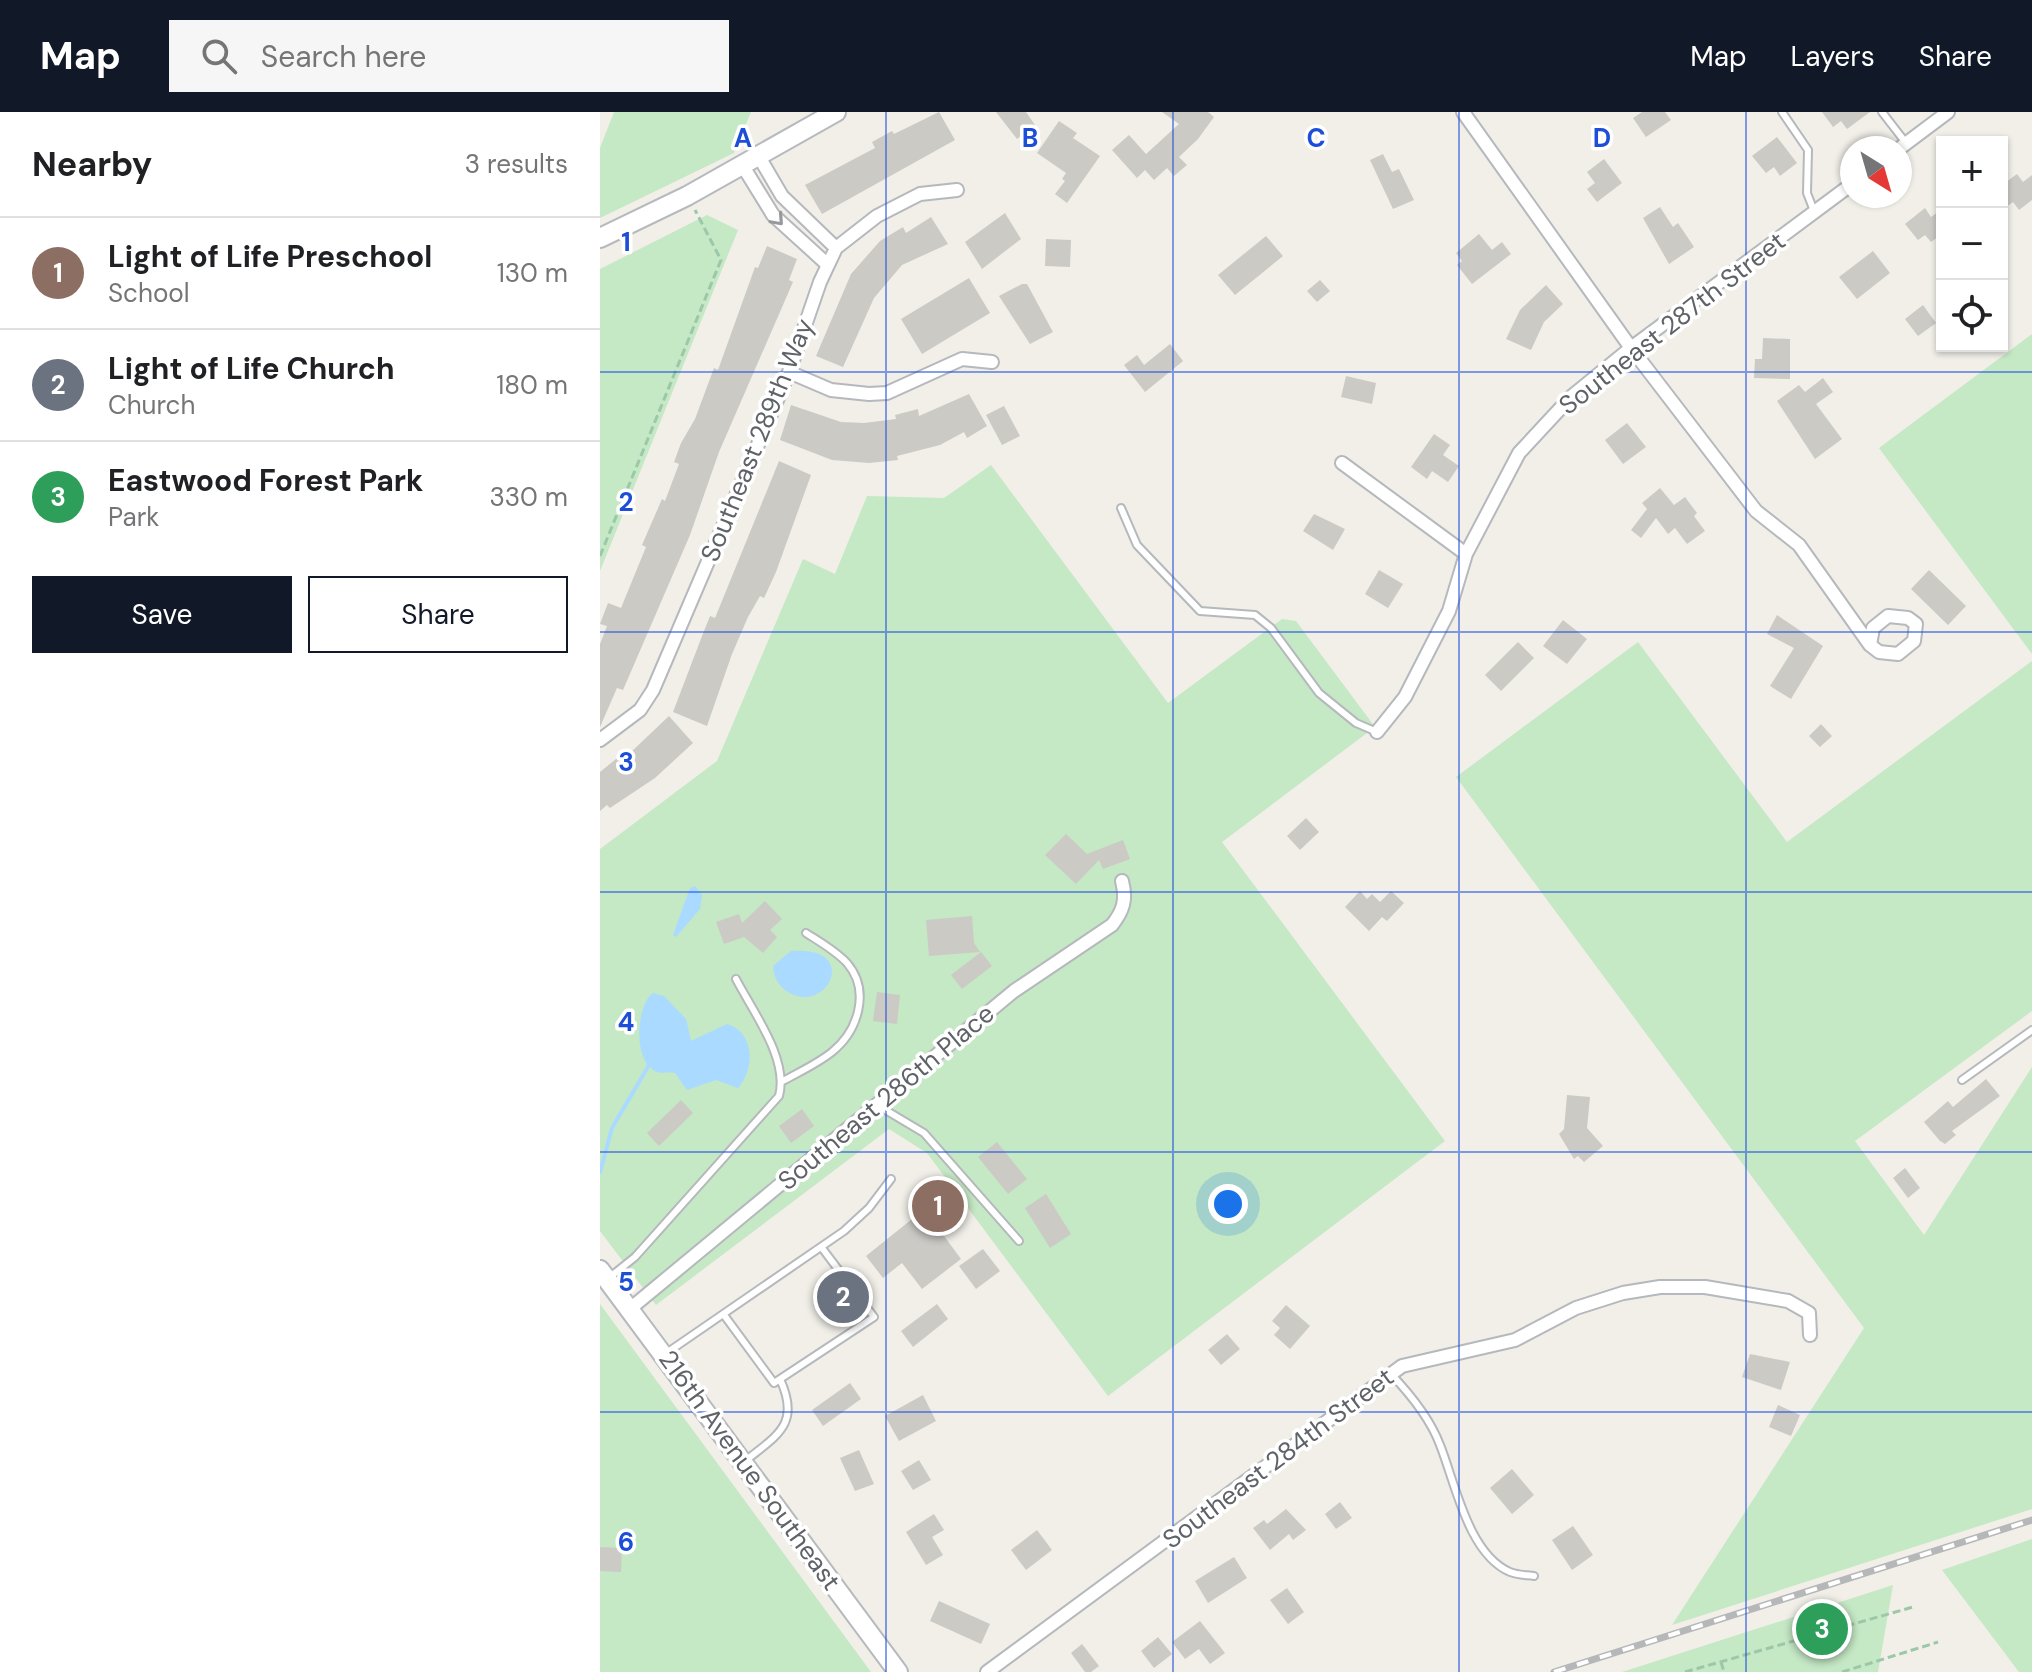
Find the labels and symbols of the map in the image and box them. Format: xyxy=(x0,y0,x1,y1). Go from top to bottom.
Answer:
text: A xyxy=(734,121,752,155)
text: B xyxy=(1022,121,1038,155)
text: C xyxy=(1306,121,1326,155)
text: D xyxy=(1593,121,1611,155)
north arrow xyxy=(1840,136,1912,208)
one-way arrow xyxy=(768,211,783,225)
street label: Southeast 287th Street xyxy=(1552,224,1792,422)
text: 1 xyxy=(621,225,631,259)
street label: Southeast 289th Way xyxy=(693,314,821,566)
text: 2 xyxy=(618,485,634,519)
text: 3 xyxy=(618,745,634,779)
street label: Southeast 286th Place xyxy=(771,996,1001,1198)
text: 4 xyxy=(618,1005,634,1039)
pin: 1 xyxy=(912,1176,964,1236)
your location xyxy=(1208,1184,1248,1224)
text: 5 xyxy=(618,1265,634,1299)
pin: 2 xyxy=(817,1267,869,1327)
street label: 216th Avenue Southeast xyxy=(651,1343,849,1597)
street label: Southeast 284th Street xyxy=(1156,1360,1400,1556)
text: 6 xyxy=(618,1525,634,1559)
pin: 3 xyxy=(1796,1599,1848,1659)

